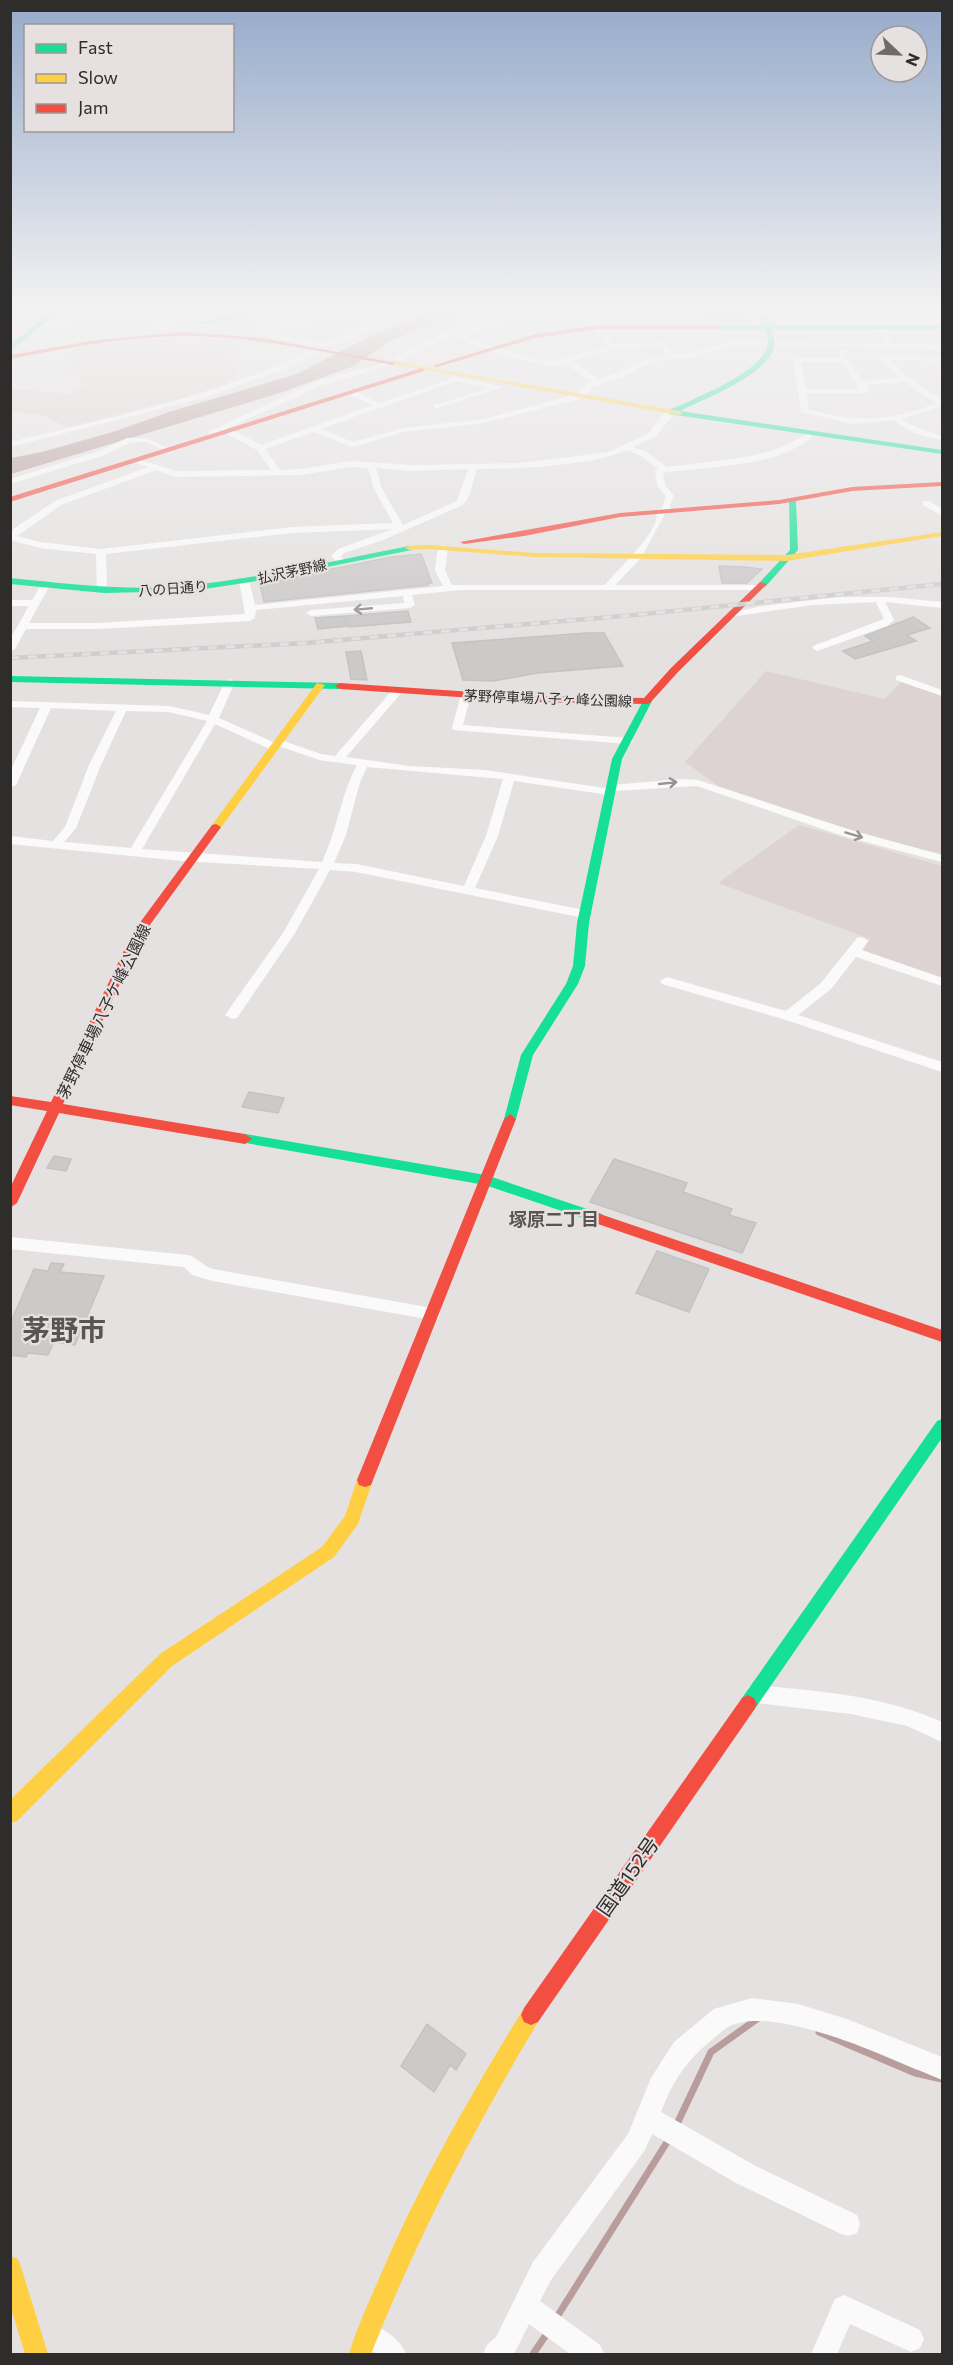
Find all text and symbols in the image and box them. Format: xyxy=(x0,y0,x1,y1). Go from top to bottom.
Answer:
legend xyxy=(24,24,234,132)
north arrow xyxy=(869,24,929,84)
text: Fast xyxy=(78,36,113,58)
text: N xyxy=(902,51,924,69)
text: Slow xyxy=(78,66,118,88)
text: Jam xyxy=(78,96,108,118)
street label: 払沢茅野線 xyxy=(256,555,328,587)
street label: 八の日通り xyxy=(137,577,209,599)
one-way arrow xyxy=(353,604,373,615)
street label: 茅野停車場八子ヶ峰公園線 xyxy=(464,687,632,709)
one-way arrow xyxy=(657,777,677,788)
one-way arrow xyxy=(844,830,863,841)
street label: 茅野停車場八子ケ峰公園線 xyxy=(52,921,154,1101)
district label: 塚原二丁目 xyxy=(509,1208,599,1230)
district label: 茅野市 xyxy=(22,1312,106,1346)
street label: 国道152号 xyxy=(591,1832,663,1920)

